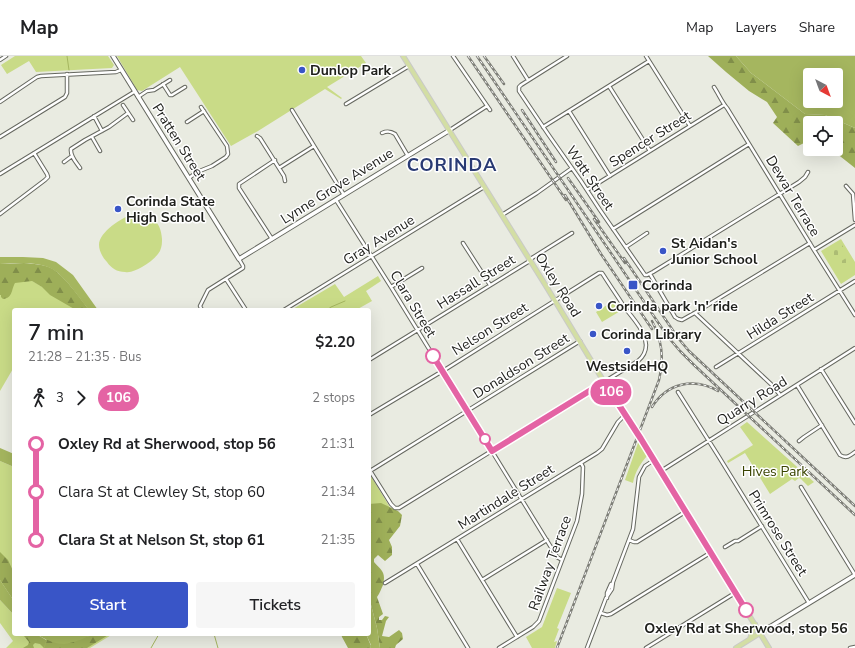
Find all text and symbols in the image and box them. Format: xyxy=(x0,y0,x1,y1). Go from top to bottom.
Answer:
text: Map xyxy=(20,15,58,41)
text: Map xyxy=(686,18,713,37)
text: Layers xyxy=(735,18,777,37)
text: Share xyxy=(799,18,835,37)
place label: Dunlop Park xyxy=(310,61,392,80)
marker: Dunlop Park xyxy=(297,65,307,75)
north arrow xyxy=(803,68,843,108)
map controls xyxy=(803,68,843,156)
street label: Pratten Street xyxy=(148,100,210,184)
street label: Spencer Street xyxy=(606,106,694,172)
button: locate xyxy=(803,116,843,156)
street label: Watt Street xyxy=(562,142,618,214)
street label: Lynne Grove Avenue xyxy=(277,144,397,228)
street label: Dewar Terrace xyxy=(761,152,825,240)
district label: CORINDA xyxy=(407,153,497,177)
place label: Corinda State High School xyxy=(126,192,215,227)
marker: Corinda State High School xyxy=(113,204,123,214)
street label: Gray Avenue xyxy=(340,211,418,269)
place label: St Aidan's Junior School xyxy=(670,234,758,269)
marker: St Aidan's Junior School xyxy=(658,246,668,256)
street label: Oxley Road xyxy=(531,249,585,321)
street label: Hassall Street xyxy=(433,250,519,314)
street label: Clara Street xyxy=(386,267,441,341)
place label: Corinda xyxy=(642,276,692,295)
marker: Corinda xyxy=(627,279,639,291)
street label: Hilda Street xyxy=(743,288,817,344)
place label: Corinda park 'n' ride xyxy=(607,297,738,316)
street label: Nelson Street xyxy=(448,298,532,360)
marker: Corinda park 'n' ride xyxy=(594,301,604,311)
text: 7 min xyxy=(28,318,84,348)
place label: Corinda Library xyxy=(601,325,702,344)
street label: Donaldson Street xyxy=(469,329,573,403)
marker: Corinda Library xyxy=(588,329,598,339)
text: $2.20 xyxy=(315,332,355,352)
marker: WestsideHQ xyxy=(622,346,632,356)
text: 21:28 – 21:35 · Bus xyxy=(28,348,142,366)
unlabelled marker xyxy=(425,348,441,364)
place label: WestsideHQ xyxy=(586,357,668,376)
street label: Quarry Road xyxy=(713,372,791,430)
line badge: 106 xyxy=(588,379,634,405)
text: 106 xyxy=(598,382,624,401)
icon: walk xyxy=(28,387,50,409)
icon: forward xyxy=(70,387,92,409)
text: 106 xyxy=(106,388,131,407)
text: 3 xyxy=(56,389,64,407)
text: 2 stops xyxy=(312,389,355,407)
unlabelled marker xyxy=(479,433,491,445)
text: Oxley Rd at Sherwood, stop 56 xyxy=(58,434,276,454)
text: 21:31 xyxy=(321,435,355,453)
street label: Martindale Street xyxy=(454,460,558,534)
park label: Hives Park xyxy=(742,462,809,481)
text: Clara St at Clewley St, stop 60 xyxy=(58,482,265,502)
text: 21:34 xyxy=(321,483,355,501)
street label: Primrose Street xyxy=(744,487,812,580)
street label: Railway Terrace xyxy=(524,513,576,613)
text: Clara St at Nelson St, stop 61 xyxy=(58,530,265,550)
text: 21:35 xyxy=(321,531,355,549)
button: Start xyxy=(28,582,188,628)
button: Tickets xyxy=(196,582,355,628)
marker: Oxley Rd at Sherwood, stop 56 xyxy=(738,602,754,618)
place label: Oxley Rd at Sherwood, stop 56 xyxy=(644,619,848,638)

